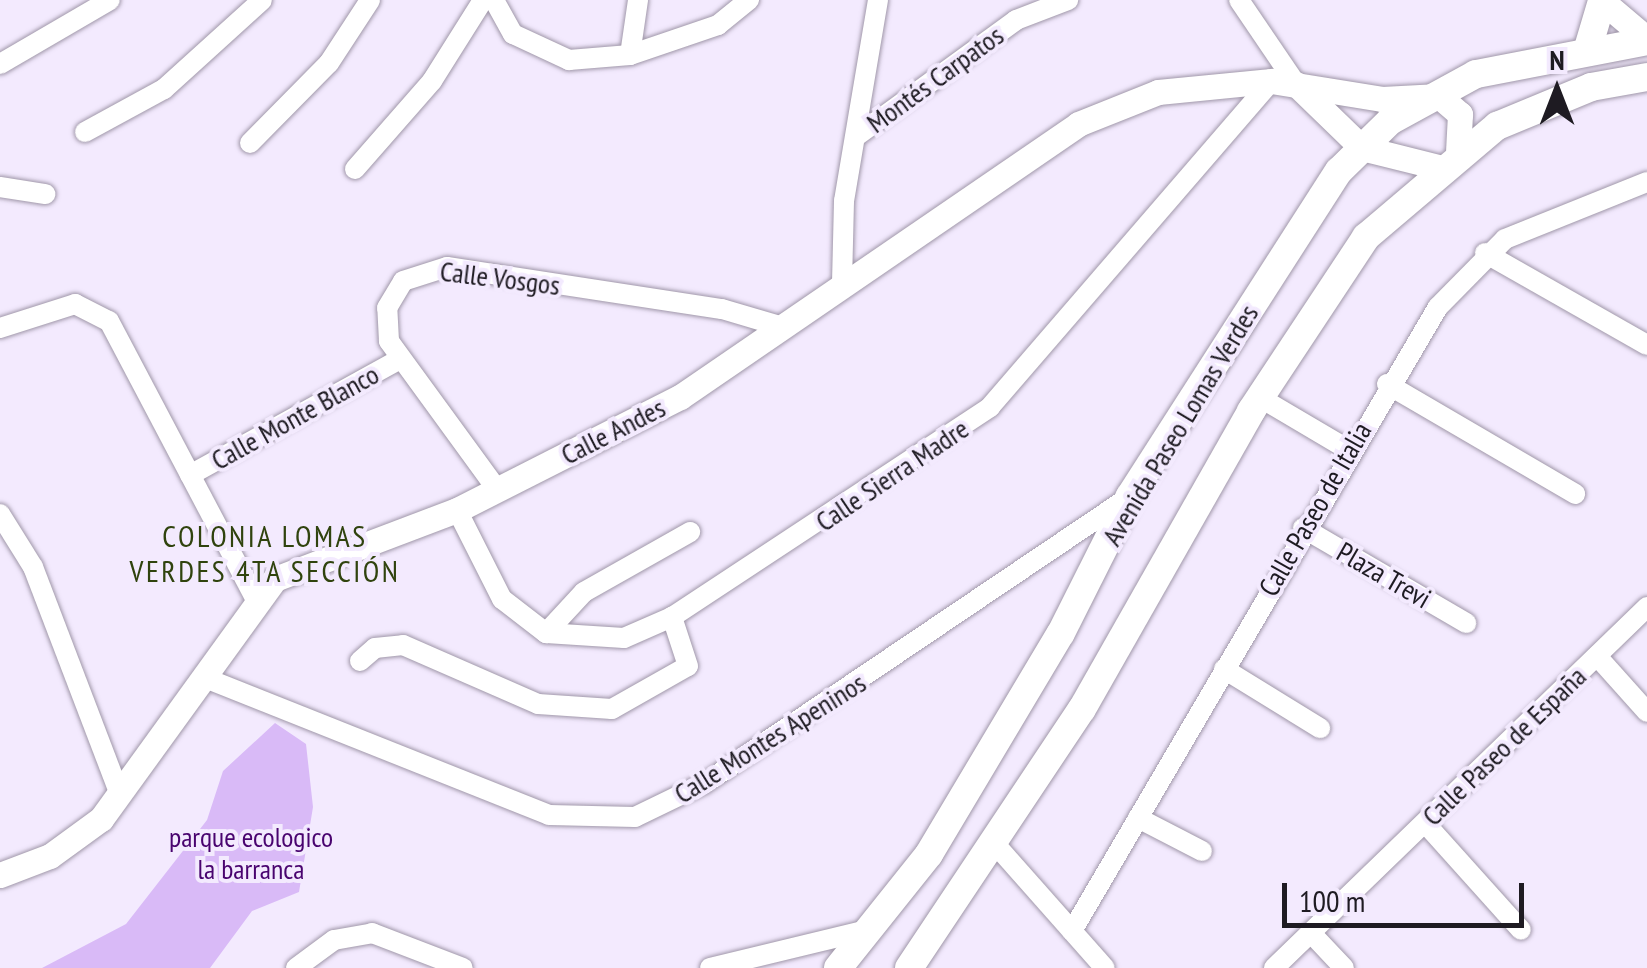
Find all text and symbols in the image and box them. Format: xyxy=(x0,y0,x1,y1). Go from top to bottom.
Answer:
street label: Montés Carpatos xyxy=(860,18,1010,140)
north arrow xyxy=(1507,40,1607,140)
text: N xyxy=(1549,41,1565,78)
street label: Calle Vosgos xyxy=(438,254,562,302)
street label: Avenida Paseo Lomas Verdes xyxy=(1095,298,1265,552)
street label: Calle Monte Blanco xyxy=(205,357,385,477)
street label: Calle Andes xyxy=(555,390,671,472)
street label: Calle Sierra Madre xyxy=(809,412,975,538)
street label: Calle Paseo de Italia xyxy=(1252,416,1378,602)
district label: COLONIA LOMAS VERDES 4TA SECCIÓN xyxy=(129,518,401,588)
street label: Plaza Trevi xyxy=(1331,535,1437,615)
street label: Calle Paseo de España xyxy=(1415,660,1593,832)
street label: Calle Montes Apeninos xyxy=(668,665,872,811)
park label: parque ecologico la barranca xyxy=(169,820,333,886)
scale bar xyxy=(1287,863,1530,925)
text: 100 m xyxy=(1299,881,1365,920)

